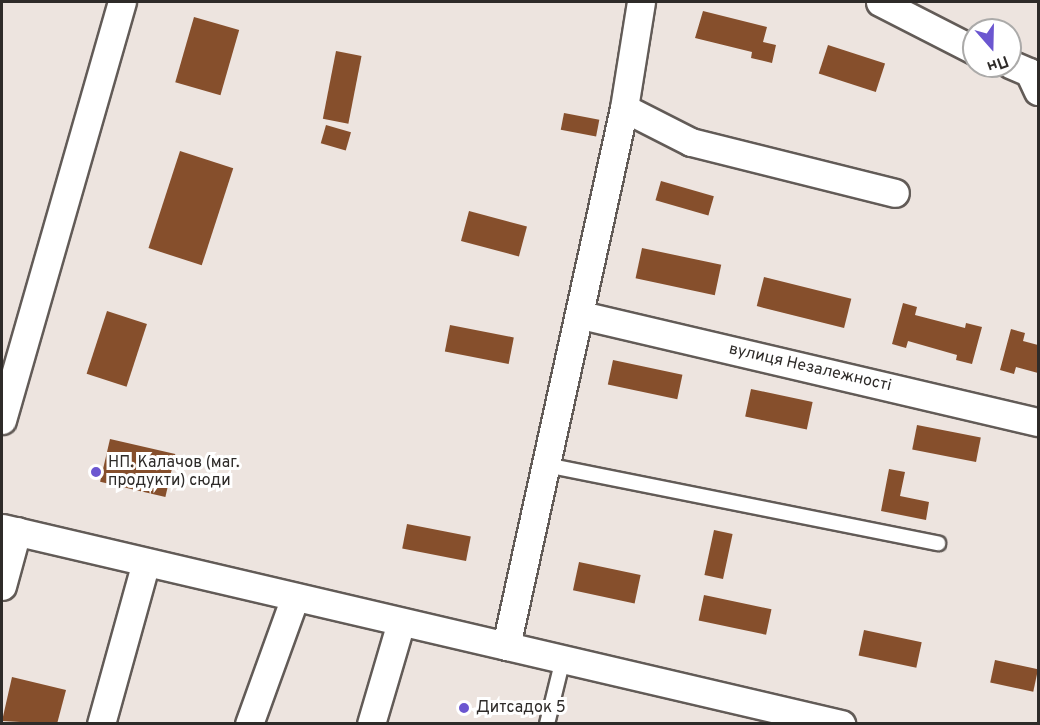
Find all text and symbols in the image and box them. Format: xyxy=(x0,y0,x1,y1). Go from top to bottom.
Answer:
north arrow xyxy=(962,18,1022,78)
text: Пн xyxy=(984,50,1011,76)
street label: вулиця Незалежності xyxy=(727,340,893,396)
place label: НП. Калачов (маг. продукти) сюди xyxy=(108,453,240,491)
marker: НП. Калачов (маг. продукти) сюди xyxy=(89,465,103,479)
place label: Дитсадок 5 xyxy=(476,698,566,718)
marker: Дитсадок 5 xyxy=(457,701,471,715)

